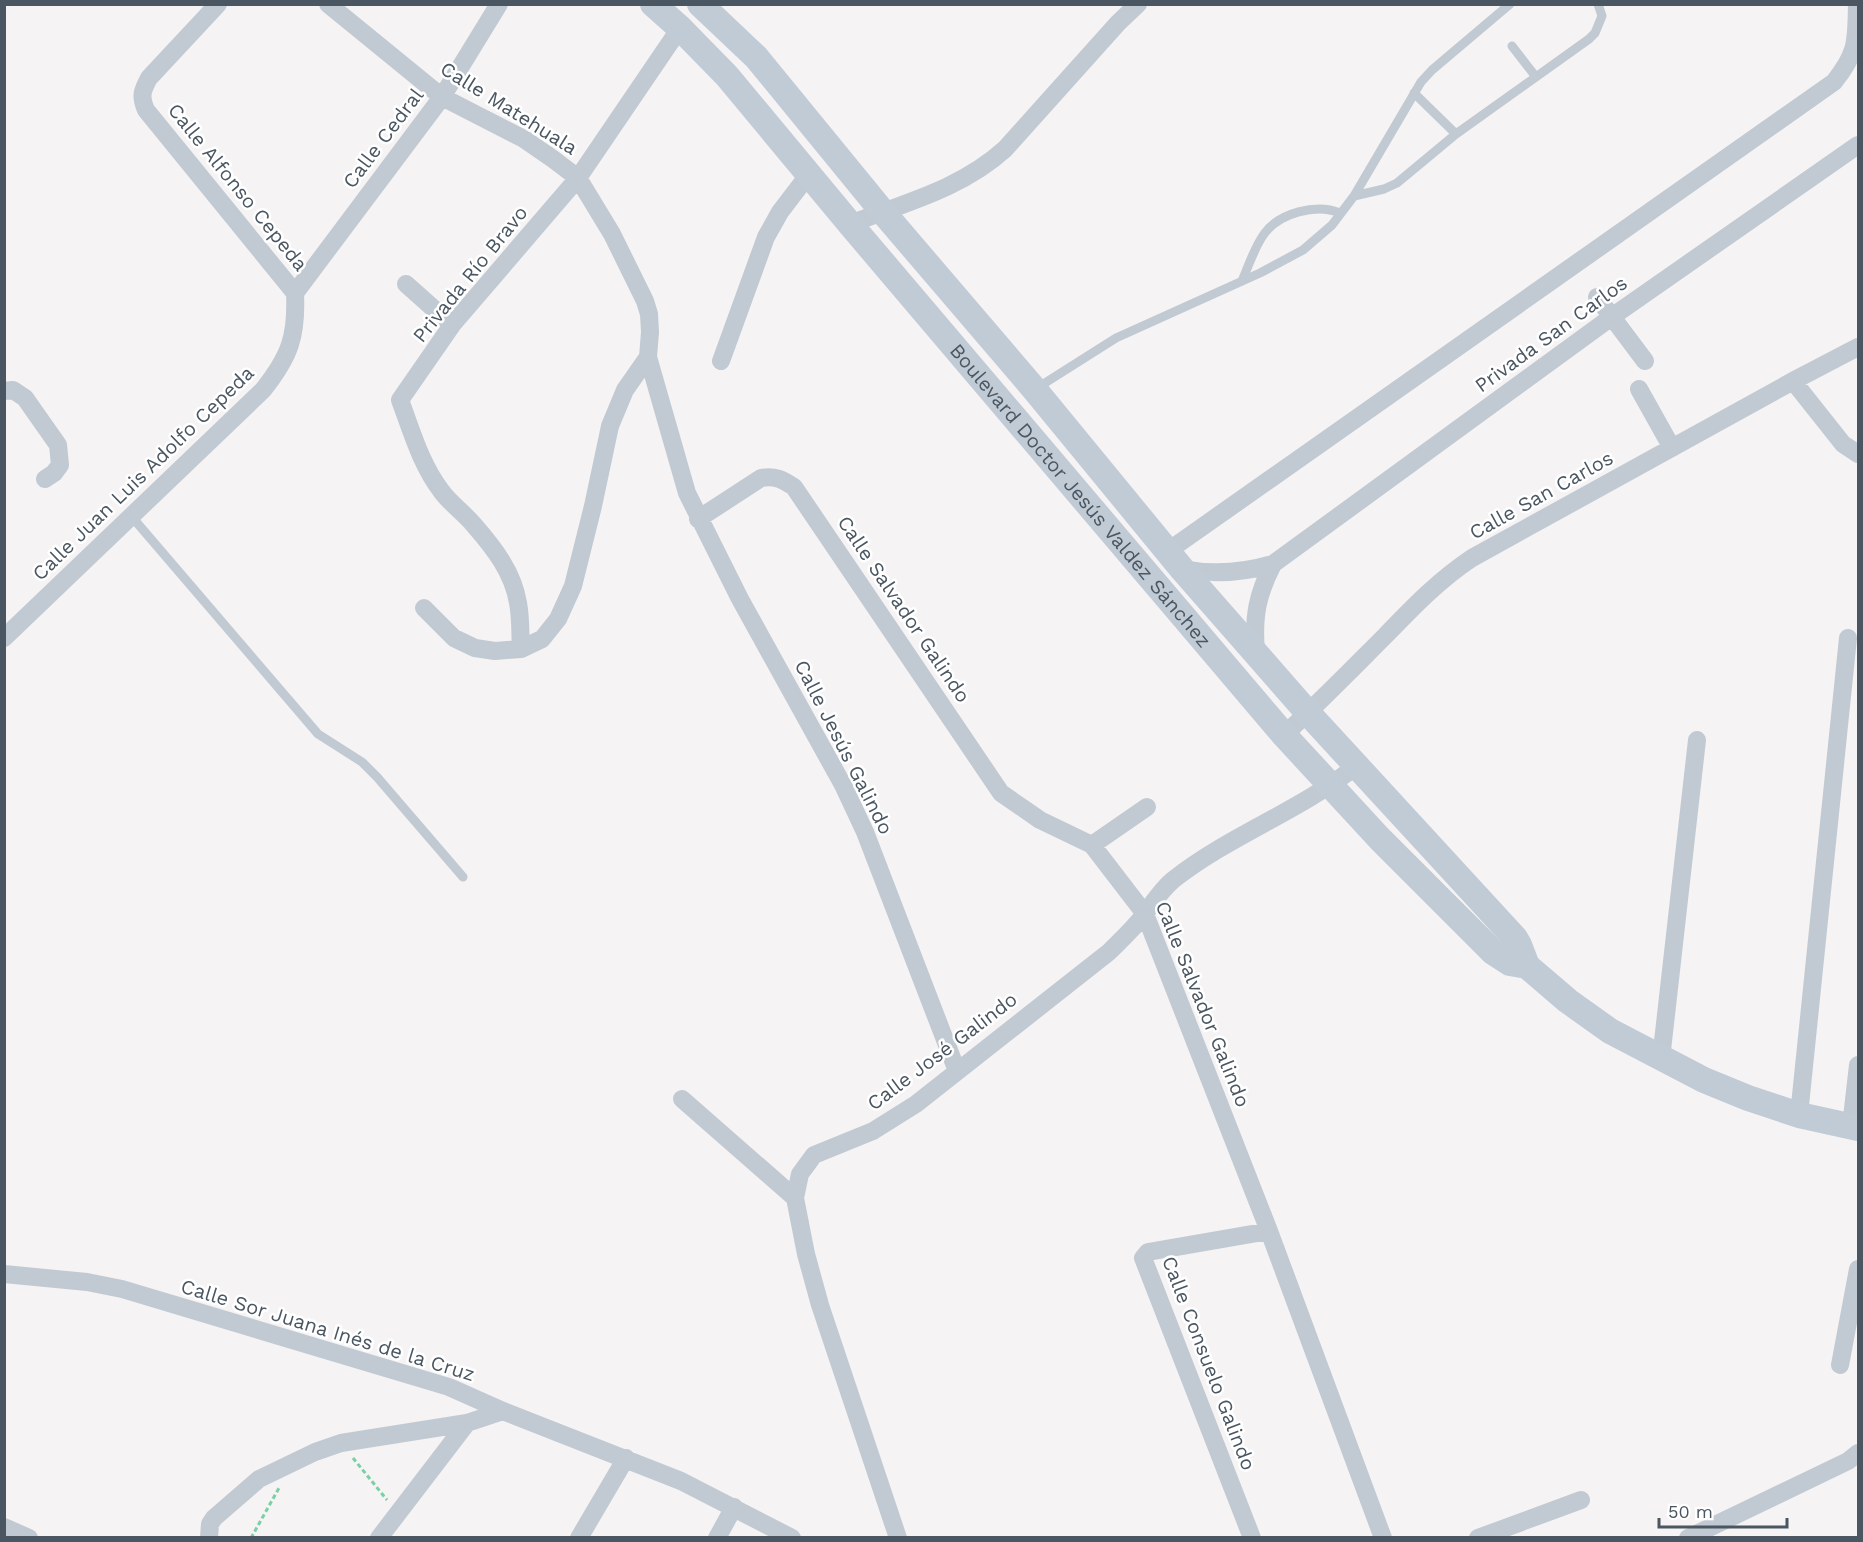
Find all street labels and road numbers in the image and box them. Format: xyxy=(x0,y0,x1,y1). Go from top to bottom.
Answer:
street label: Calle Matehuala xyxy=(436,56,582,160)
street label: Calle Cedral xyxy=(338,83,428,193)
street label: Calle Alfonso Cepeda xyxy=(163,98,313,276)
street label: Privada Río Bravo xyxy=(407,201,533,347)
street label: Privada San Carlos xyxy=(1470,271,1632,397)
street label: Boulevard Doctor Jesús Valdez Sánchez xyxy=(945,339,1216,652)
street label: Calle Juan Luis Adolfo Cepeda xyxy=(27,361,259,585)
street label: Calle San Carlos xyxy=(1465,446,1617,544)
street label: Calle Salvador Galindo xyxy=(833,511,975,707)
street label: Calle Jesús Galindo xyxy=(790,656,898,838)
street label: Calle Salvador Galindo xyxy=(1151,898,1255,1110)
street label: Calle José Galindo xyxy=(862,987,1022,1115)
street label: Calle Consuelo Galindo xyxy=(1157,1253,1261,1473)
street label: Calle Sor Juana Inés de la Cruz xyxy=(178,1274,478,1386)

